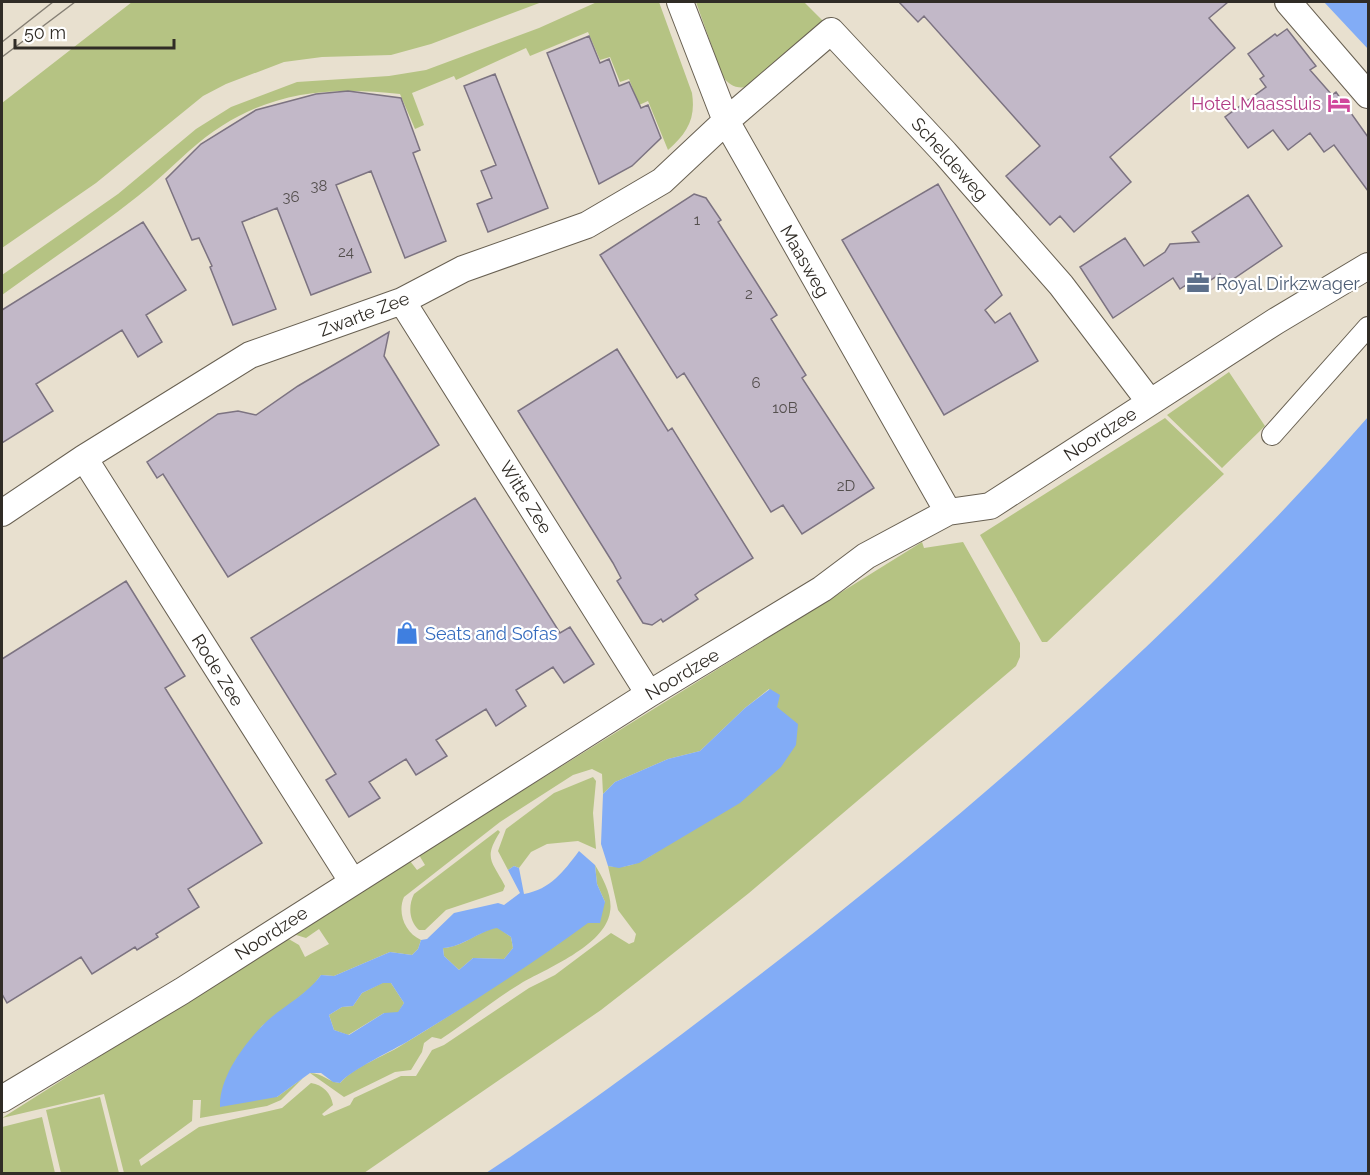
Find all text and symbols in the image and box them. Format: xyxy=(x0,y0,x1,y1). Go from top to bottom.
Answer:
scale bar xyxy=(15,12,174,50)
text: 50 m xyxy=(24,22,66,43)
hotel icon: Hotel Maassluis xyxy=(1326,90,1352,116)
place label: Hotel Maassluis xyxy=(1191,93,1321,114)
street label: Scheldeweg xyxy=(907,113,993,205)
house number: 38 xyxy=(311,177,328,195)
house number: 36 xyxy=(282,188,300,206)
house number: 1 xyxy=(694,211,701,229)
street label: Maasweg xyxy=(776,221,834,301)
house number: 24 xyxy=(338,243,354,261)
office icon: Royal Dirkzwager xyxy=(1185,270,1211,296)
place label: Royal Dirkzwager xyxy=(1216,273,1360,294)
house number: 2 xyxy=(745,285,753,303)
street label: Zwarte Zee xyxy=(316,287,412,341)
house number: 6 xyxy=(751,374,761,392)
house number: 10B xyxy=(772,399,798,417)
street label: Noordzee xyxy=(1060,403,1141,465)
street label: Witte Zee xyxy=(495,457,557,538)
house number: 2D xyxy=(837,477,856,495)
shop icon: Seats and Sofas xyxy=(394,620,420,646)
place label: Seats and Sofas xyxy=(425,623,558,644)
street label: Rode Zee xyxy=(188,630,249,710)
street label: Noordzee xyxy=(641,644,723,704)
street label: Noordzee xyxy=(231,902,312,964)

